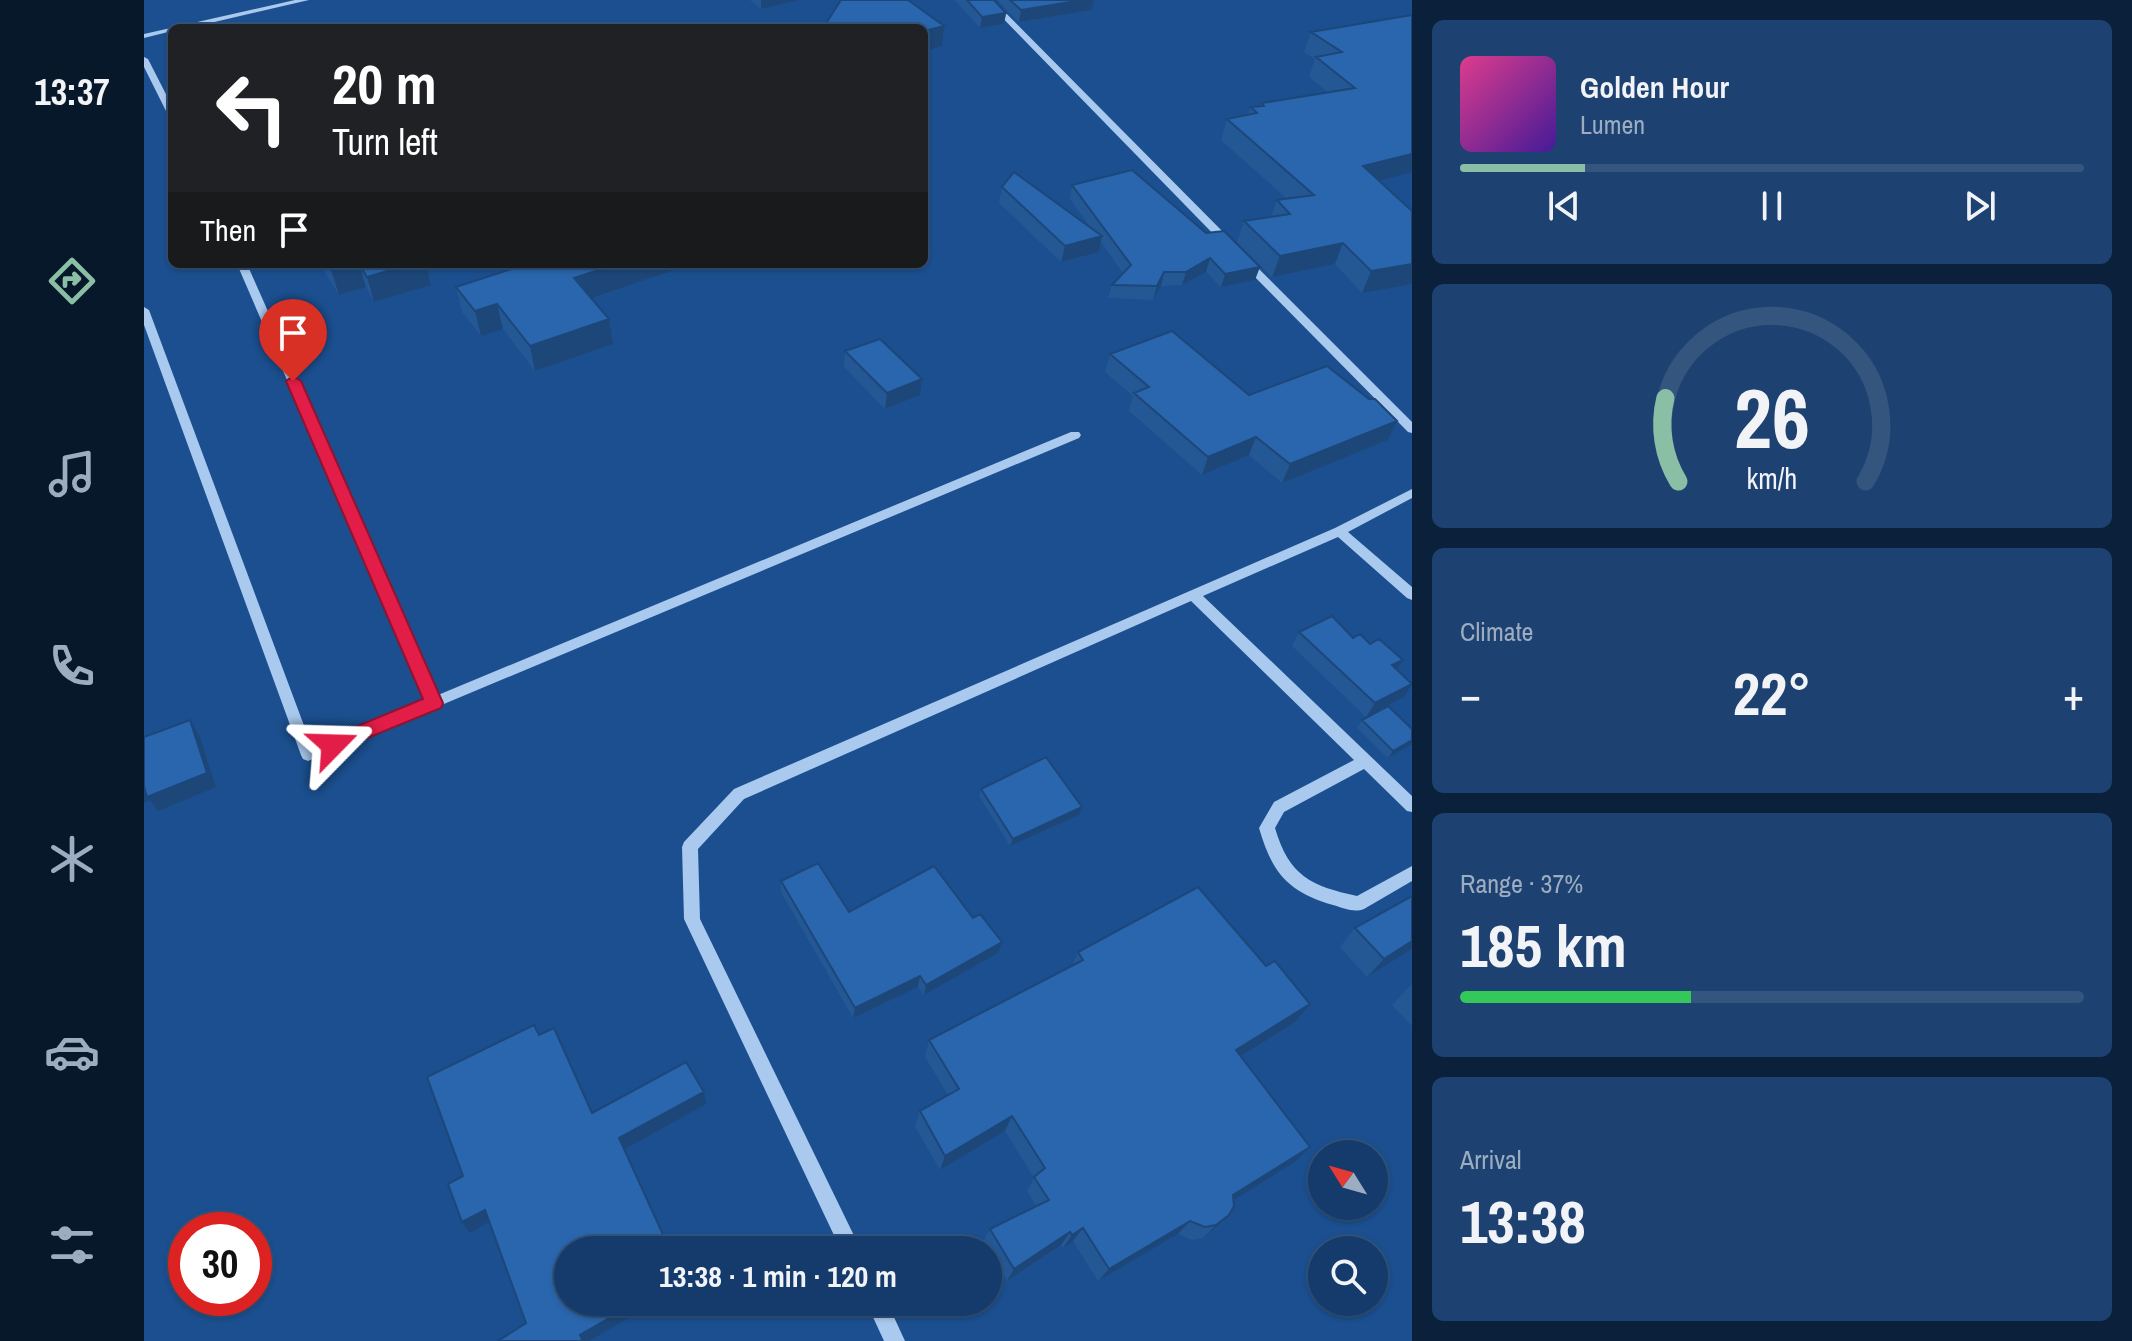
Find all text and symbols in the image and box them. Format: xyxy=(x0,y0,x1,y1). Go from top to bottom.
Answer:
text: 20 m xyxy=(332,46,437,121)
icon: left xyxy=(200,56,304,160)
text: Golden Hour xyxy=(1580,67,1729,107)
text: 13:37 xyxy=(34,68,110,116)
text: Lumen xyxy=(1580,107,1645,142)
text: Turn left xyxy=(332,118,438,166)
icon: previous xyxy=(1542,184,1586,228)
icon: pause xyxy=(1750,184,1794,228)
icon: next xyxy=(1958,184,2002,228)
icon: arrive xyxy=(272,208,316,252)
text: Then xyxy=(200,210,256,250)
icon: directions xyxy=(44,253,100,309)
pin xyxy=(259,299,327,381)
icon: arrive xyxy=(271,311,315,355)
text: 26 xyxy=(1734,362,1810,474)
icon: music xyxy=(44,446,100,502)
text: km/h xyxy=(1747,459,1797,498)
text: Climate xyxy=(1460,614,1533,649)
icon: phone xyxy=(44,638,100,694)
text: 22° xyxy=(1733,653,1811,734)
text: − xyxy=(1460,664,1481,724)
text: + xyxy=(2063,664,2084,724)
position arrow xyxy=(291,703,375,787)
icon: climate xyxy=(44,831,100,887)
text: Range · 37% xyxy=(1460,866,1583,901)
text: 185 km xyxy=(1460,905,1627,986)
icon: car xyxy=(44,1024,100,1080)
north arrow xyxy=(1308,1140,1388,1220)
map controls xyxy=(1308,1140,1388,1316)
text: Arrival xyxy=(1460,1142,1522,1177)
text: 13:38 xyxy=(1460,1181,1586,1262)
speed limit sign: 30 xyxy=(168,1212,272,1316)
icon: filters xyxy=(44,1217,100,1273)
button: search xyxy=(1308,1236,1388,1316)
text: 13:38 · 1 min · 120 m xyxy=(659,1256,897,1296)

